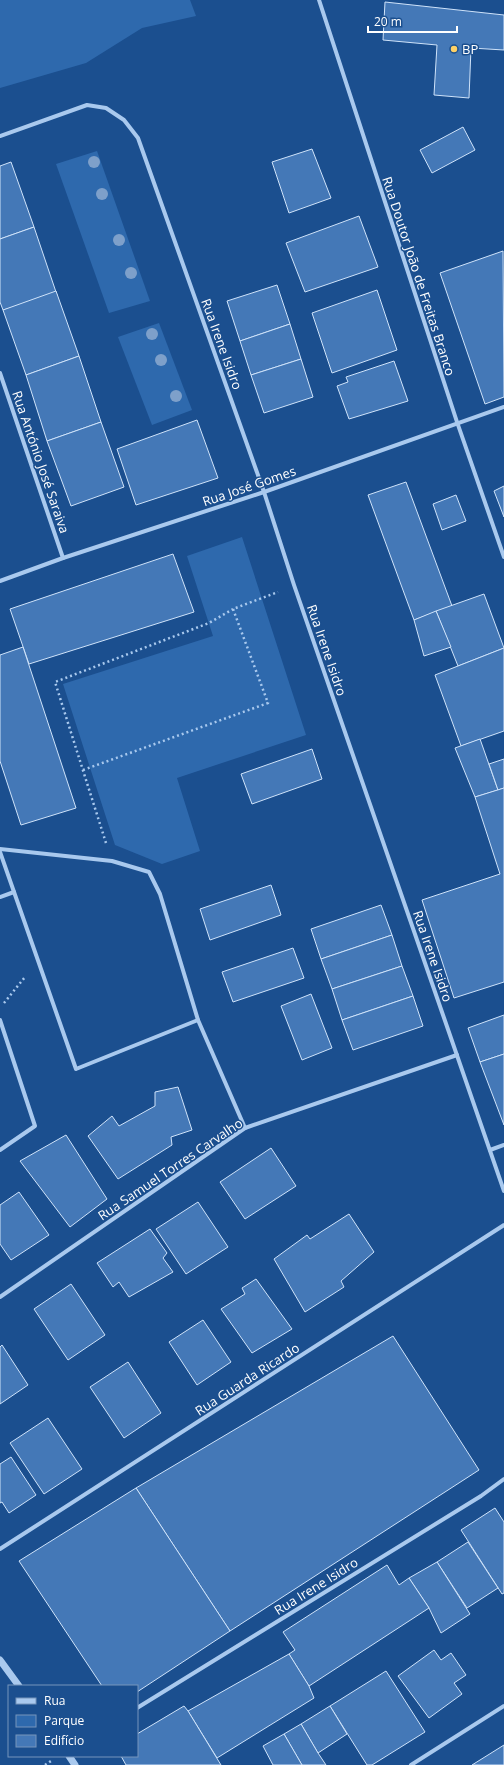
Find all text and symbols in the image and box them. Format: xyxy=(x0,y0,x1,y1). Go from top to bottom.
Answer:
scale bar xyxy=(368,8,457,34)
text: 20 m xyxy=(374,13,402,30)
place label: BP xyxy=(462,40,478,58)
marker: BP xyxy=(449,44,459,54)
street label: Rua Doutor João de Freitas Branco xyxy=(378,174,460,378)
street label: Rua Irene Isidro xyxy=(197,296,247,392)
street label: Rua António José Saraiva xyxy=(8,388,74,536)
street label: Rua José Gomes xyxy=(200,462,298,510)
street label: Rua Irene Isidro xyxy=(303,602,351,698)
street label: Rua Irene Isidro xyxy=(409,908,457,1004)
street label: Rua Samuel Torres Carvalho xyxy=(94,1114,246,1224)
street label: Rua Guarda Ricardo xyxy=(191,1338,303,1419)
street label: Rua Irene Isidro xyxy=(271,1553,361,1619)
legend xyxy=(8,1685,138,1757)
text: Rua xyxy=(44,1692,65,1709)
text: Parque xyxy=(44,1712,84,1729)
text: Edifício xyxy=(44,1732,84,1749)

